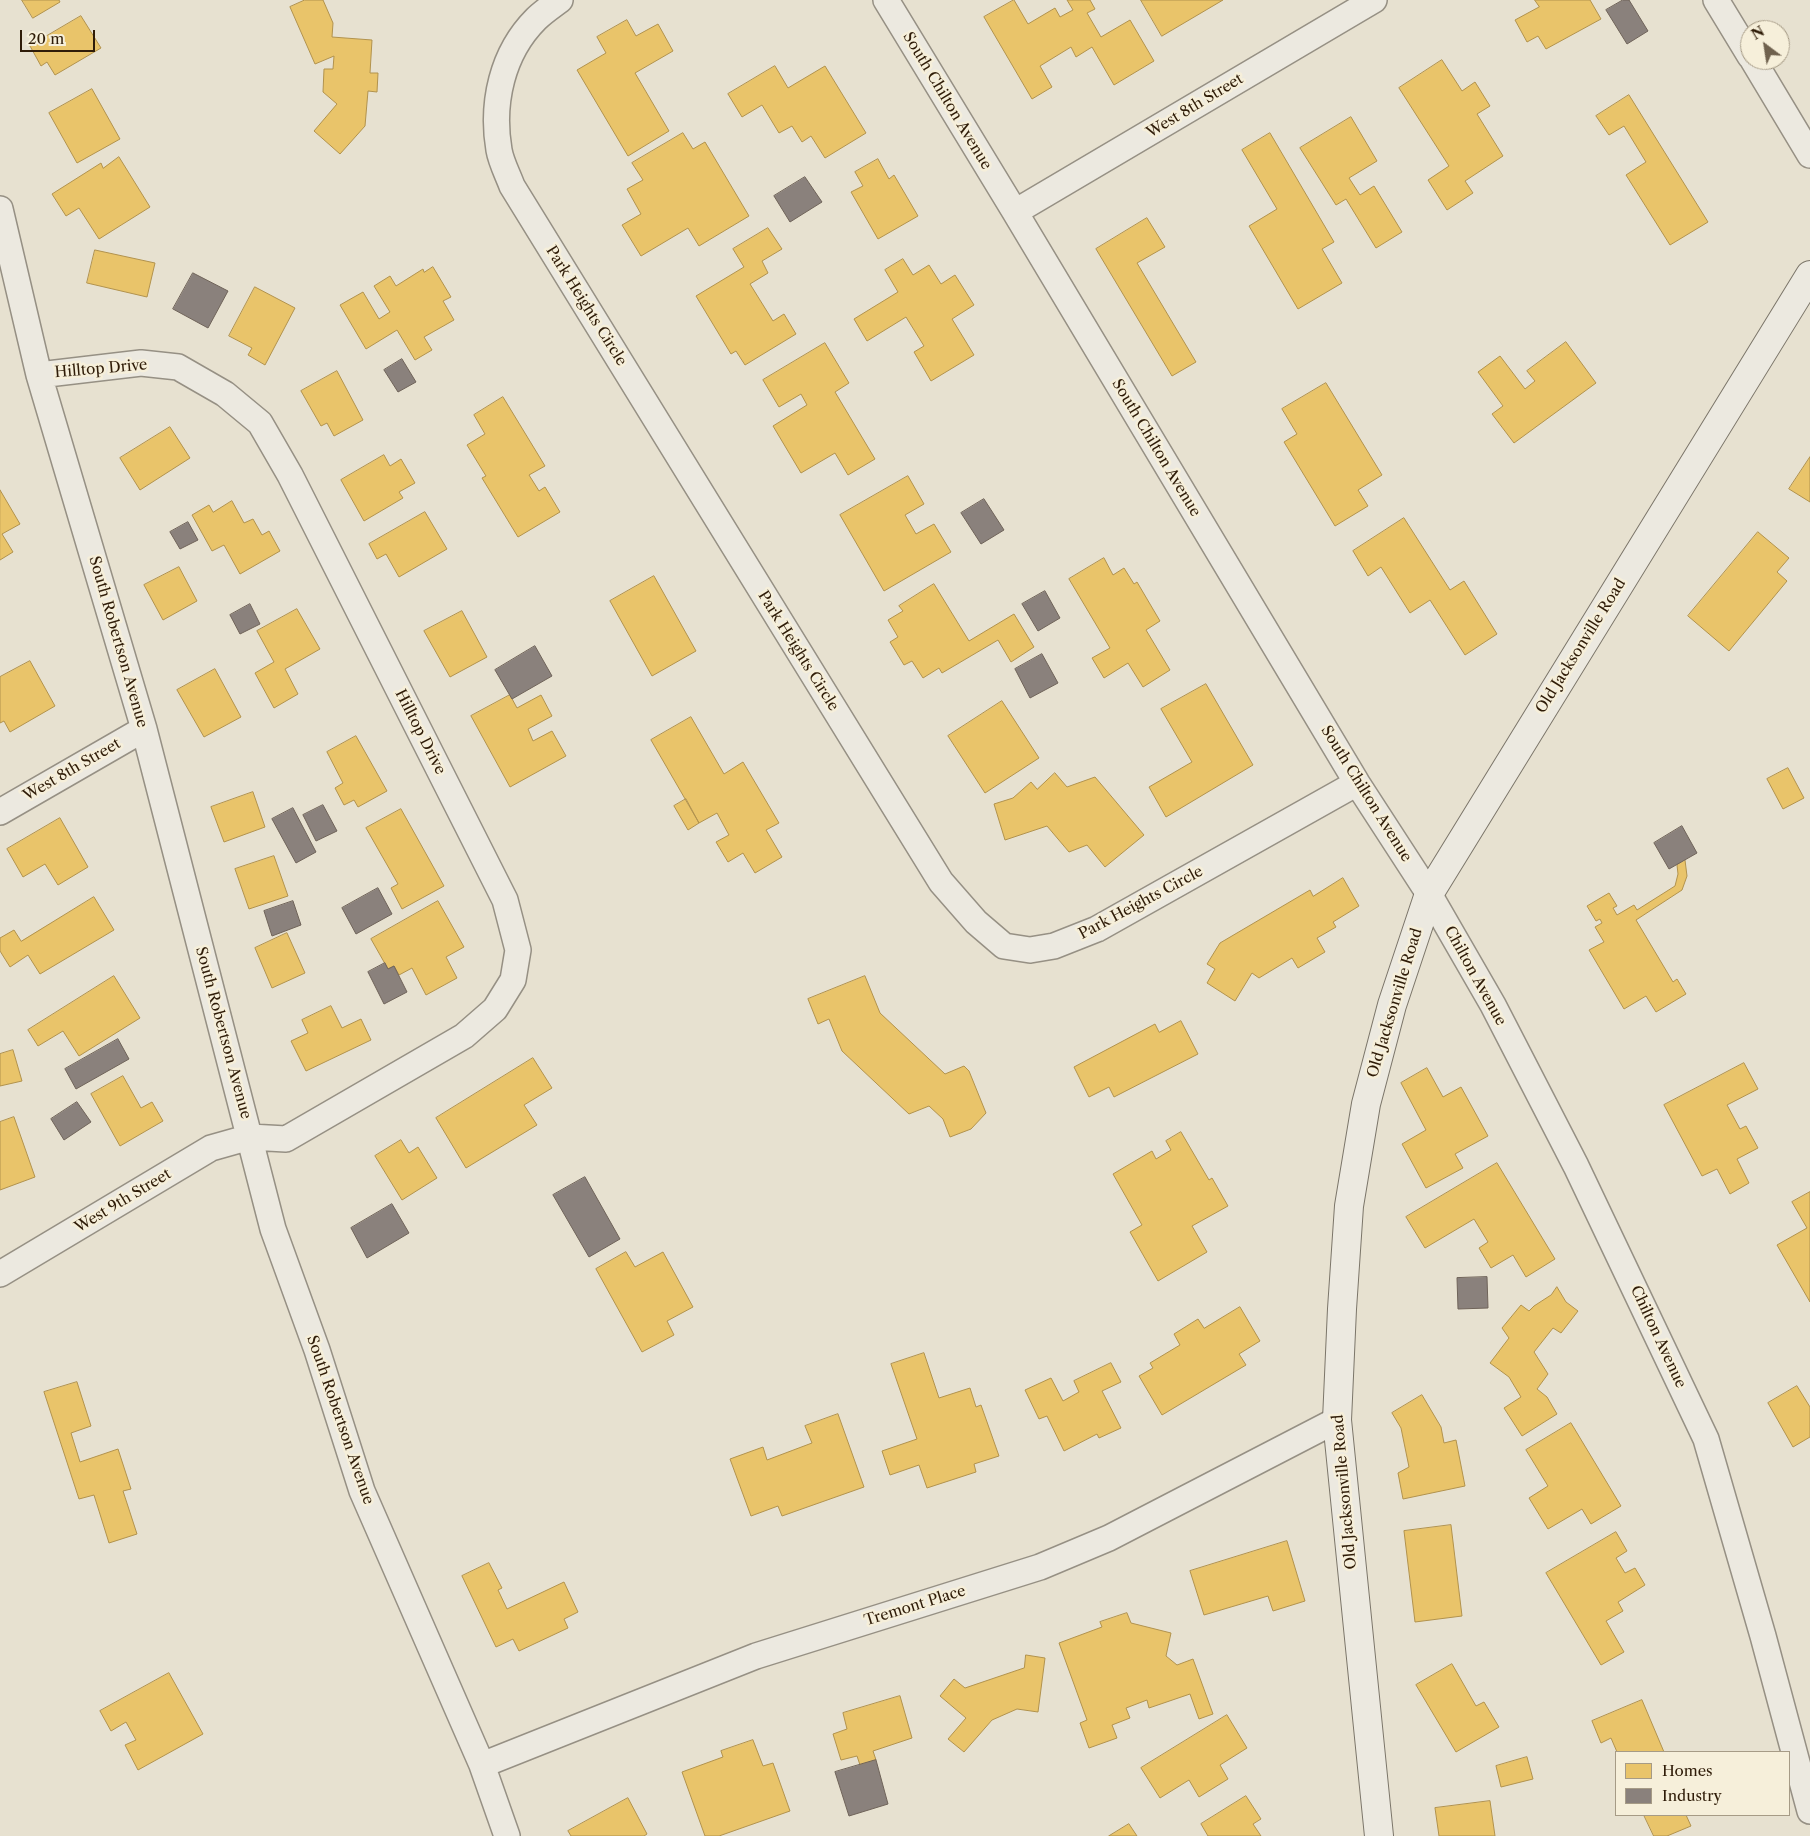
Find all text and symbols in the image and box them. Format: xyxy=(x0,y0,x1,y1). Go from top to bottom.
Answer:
scale bar xyxy=(22,20,98,52)
north arrow xyxy=(1740,20,1790,70)
text: N xyxy=(1748,22,1768,44)
text: 20 m xyxy=(28,29,64,48)
street label: South Chilton Avenue xyxy=(899,29,995,173)
street label: West 8th Street xyxy=(1143,70,1247,142)
street label: Park Heights Circle xyxy=(542,243,630,369)
street label: Hilltop Drive xyxy=(54,356,148,382)
street label: South Chilton Avenue xyxy=(1108,376,1204,520)
street label: South Robertson Avenue xyxy=(85,554,151,730)
street label: Old Jacksonville Road xyxy=(1532,575,1630,717)
street label: Park Heights Circle xyxy=(754,588,842,714)
street label: Hilltop Drive xyxy=(391,686,449,778)
street label: South Chilton Avenue xyxy=(1317,723,1415,865)
street label: West 8th Street xyxy=(20,735,124,805)
street label: Park Heights Circle xyxy=(1076,863,1206,943)
street label: Chilton Avenue xyxy=(1440,923,1510,1029)
street label: Old Jacksonville Road xyxy=(1364,926,1426,1080)
street label: South Robertson Avenue xyxy=(191,945,255,1121)
street label: West 9th Street xyxy=(72,1165,174,1237)
street label: Chilton Avenue xyxy=(1626,1283,1690,1391)
street label: South Robertson Avenue xyxy=(303,1333,377,1507)
street label: Old Jacksonville Road xyxy=(1329,1414,1361,1570)
street label: Tremont Place xyxy=(862,1582,968,1630)
legend xyxy=(1615,1751,1790,1816)
text: Homes xyxy=(1662,1761,1713,1780)
text: Industry xyxy=(1662,1786,1722,1805)

